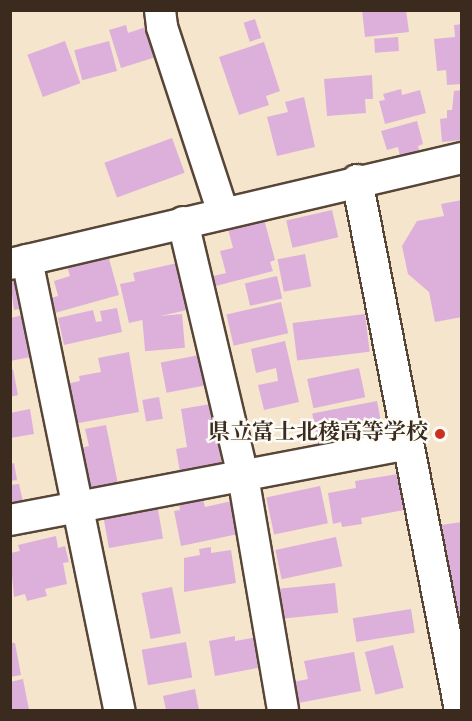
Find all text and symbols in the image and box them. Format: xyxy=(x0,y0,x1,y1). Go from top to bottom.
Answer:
place label: 県立富士北稜高等学校 xyxy=(208,421,428,447)
marker: 県立富士北稜高等学校 xyxy=(433,427,447,441)

